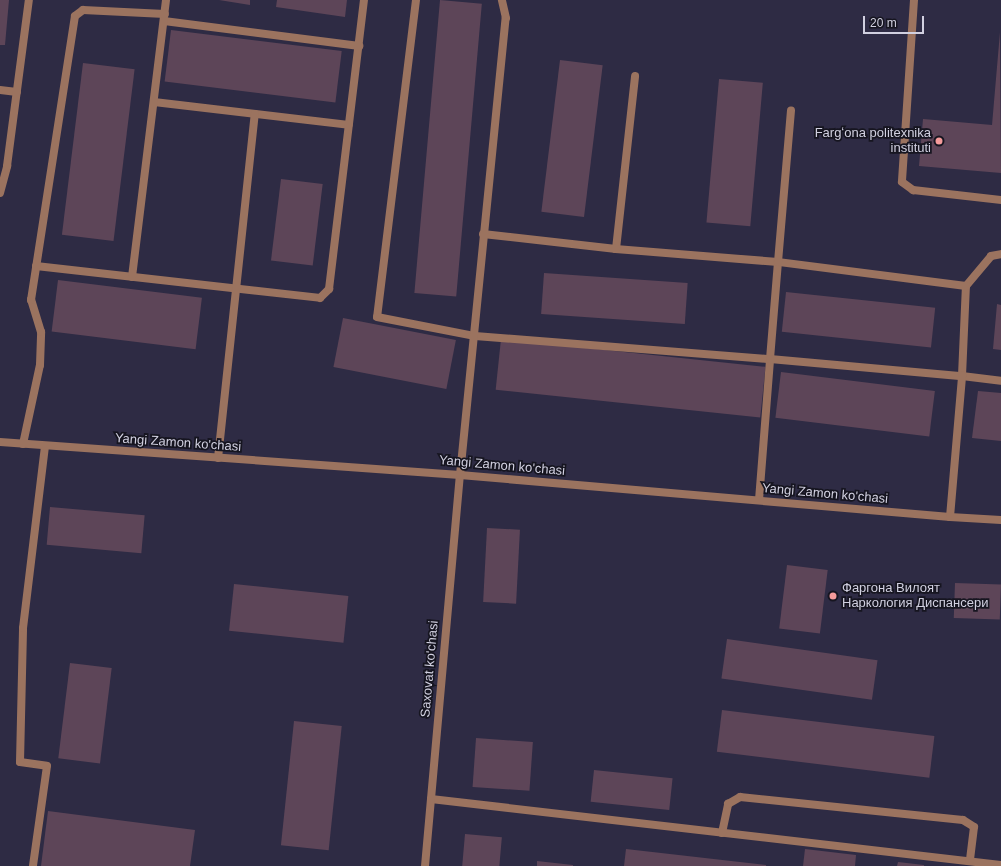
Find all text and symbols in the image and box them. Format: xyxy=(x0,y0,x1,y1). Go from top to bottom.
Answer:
scale bar xyxy=(865,8,926,34)
text: 20 m xyxy=(870,16,897,30)
place label: Fargʻona politexnika instituti xyxy=(815,126,931,157)
marker: Fargʻona politexnika instituti xyxy=(934,136,944,146)
street label: Yangi Zamon ko'chasi xyxy=(114,431,242,455)
street label: Yangi Zamon ko'chasi xyxy=(438,453,566,479)
street label: Yangi Zamon ko'chasi xyxy=(761,481,889,507)
place label: Фаргона Вилоят Наркология Диспансери xyxy=(842,581,988,612)
marker: Фаргона Вилоят Наркология Диспансери xyxy=(827,590,839,602)
street label: Saxovat ko'chasi xyxy=(418,620,442,718)

